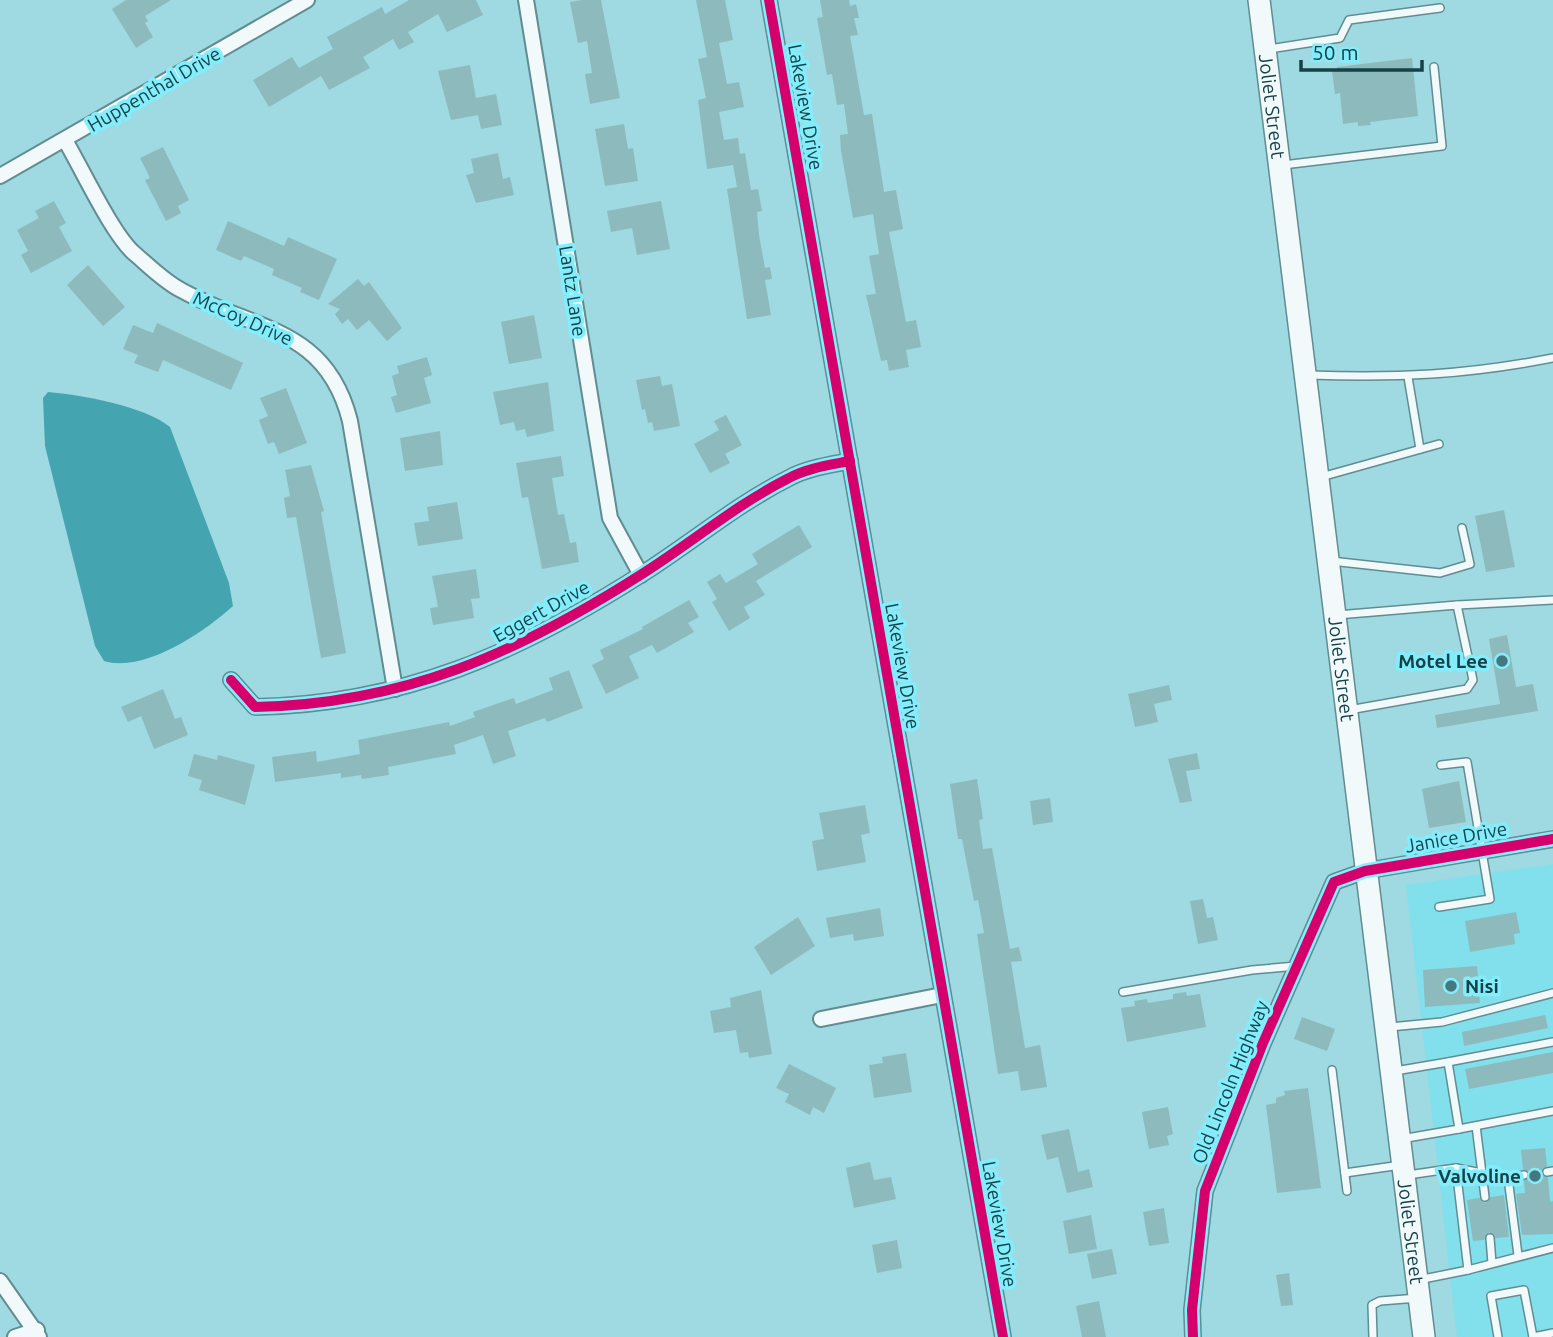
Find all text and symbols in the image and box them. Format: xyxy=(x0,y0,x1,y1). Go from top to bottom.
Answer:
scale bar xyxy=(1301,28,1422,72)
text: 50 m xyxy=(1312,40,1359,64)
street label: Huppenthal Drive xyxy=(84,42,224,136)
street label: Lakeview Drive xyxy=(784,42,828,172)
street label: Joliet Street xyxy=(1255,52,1290,160)
street label: Lantz Lane xyxy=(555,244,591,338)
street label: McCoy Drive xyxy=(190,286,296,350)
street label: Eggert Drive xyxy=(489,576,593,646)
street label: Lakeview Drive xyxy=(881,601,925,731)
street label: Joliet Street xyxy=(1324,615,1359,723)
place label: Motel Lee xyxy=(1398,650,1488,672)
marker: Motel Lee xyxy=(1494,653,1510,669)
street label: Janice Drive xyxy=(1403,817,1509,857)
place label: Nisi xyxy=(1465,975,1499,997)
marker: Nisi xyxy=(1443,978,1459,994)
street label: Old Lincoln Highway xyxy=(1187,997,1273,1167)
street label: Lakeview Drive xyxy=(978,1159,1022,1289)
place label: Valvoline xyxy=(1438,1165,1521,1187)
marker: Valvoline xyxy=(1527,1168,1543,1184)
street label: Joliet Street xyxy=(1394,1178,1428,1286)

